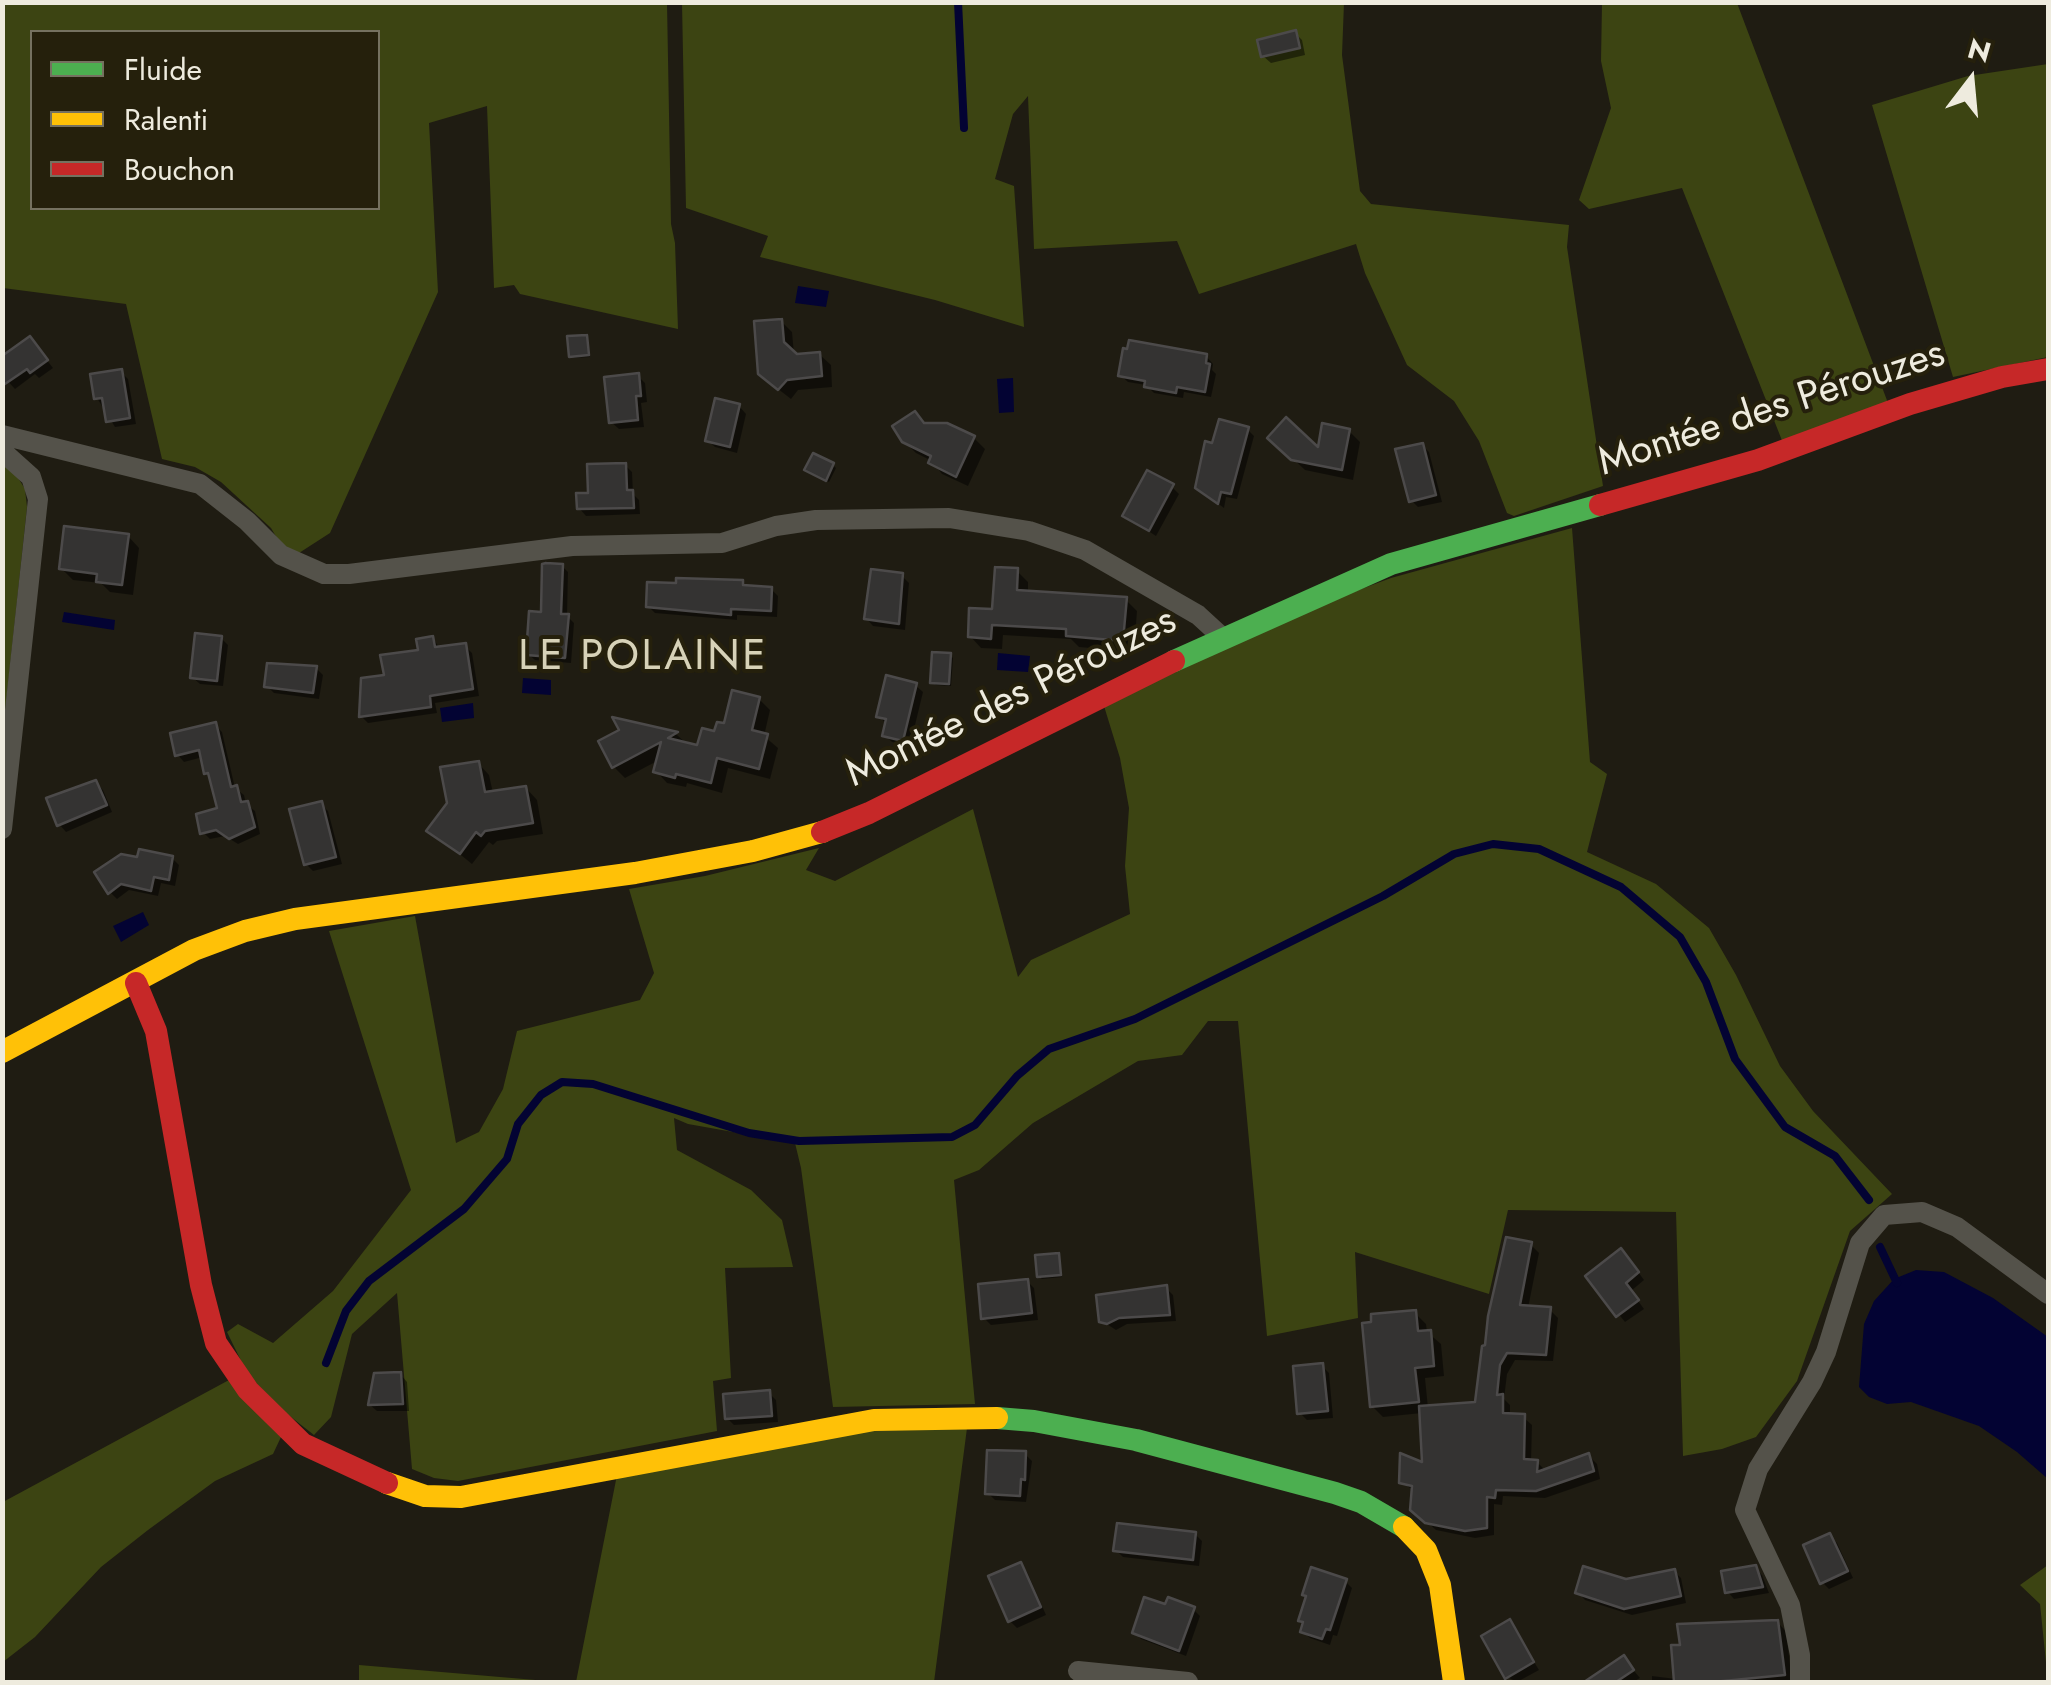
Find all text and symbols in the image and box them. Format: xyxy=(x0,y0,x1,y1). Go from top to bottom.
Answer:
text: N xyxy=(1963,28,1996,73)
legend xyxy=(30,30,380,210)
north arrow xyxy=(1921,30,2021,130)
text: Fluide xyxy=(124,48,202,91)
text: Ralenti xyxy=(124,98,208,141)
text: Bouchon xyxy=(124,148,235,191)
street label: Montée des Pérouzes xyxy=(1593,331,1951,489)
street label: Montée des Pérouzes xyxy=(839,598,1185,800)
district label: LE POLAINE xyxy=(518,634,768,684)

